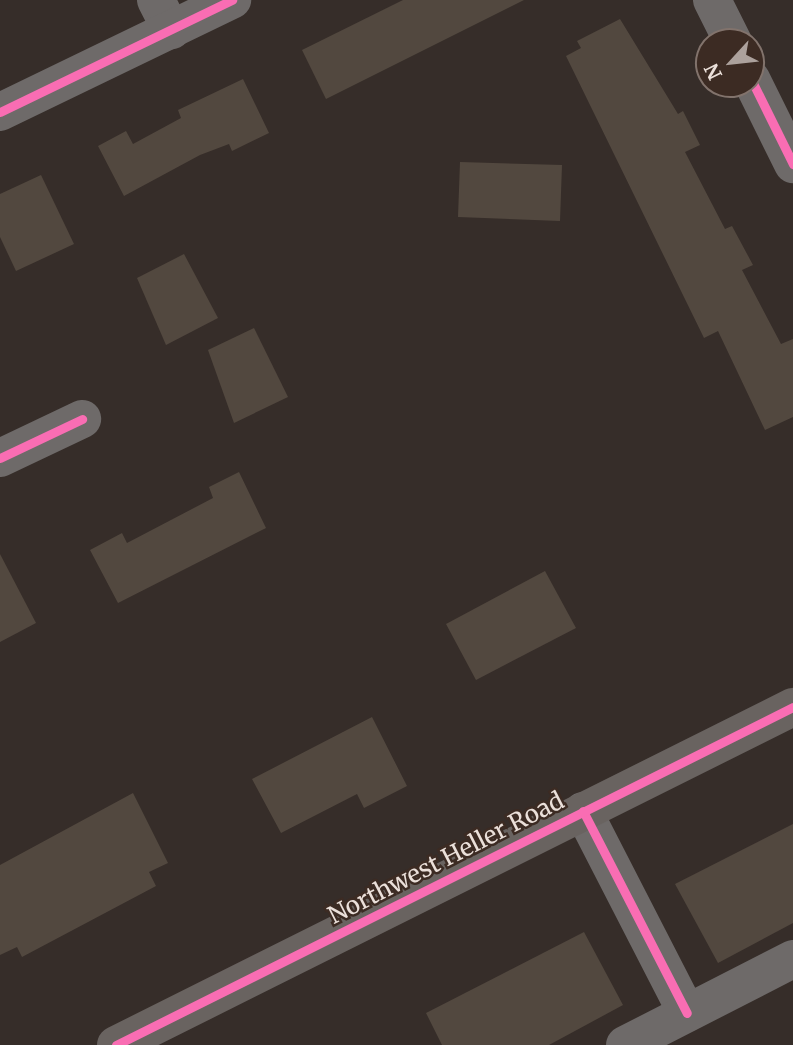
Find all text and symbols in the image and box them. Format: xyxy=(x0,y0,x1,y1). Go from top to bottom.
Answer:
north arrow xyxy=(695,28,765,98)
text: N xyxy=(699,59,727,84)
street label: Northwest Heller Road xyxy=(323,786,569,930)

